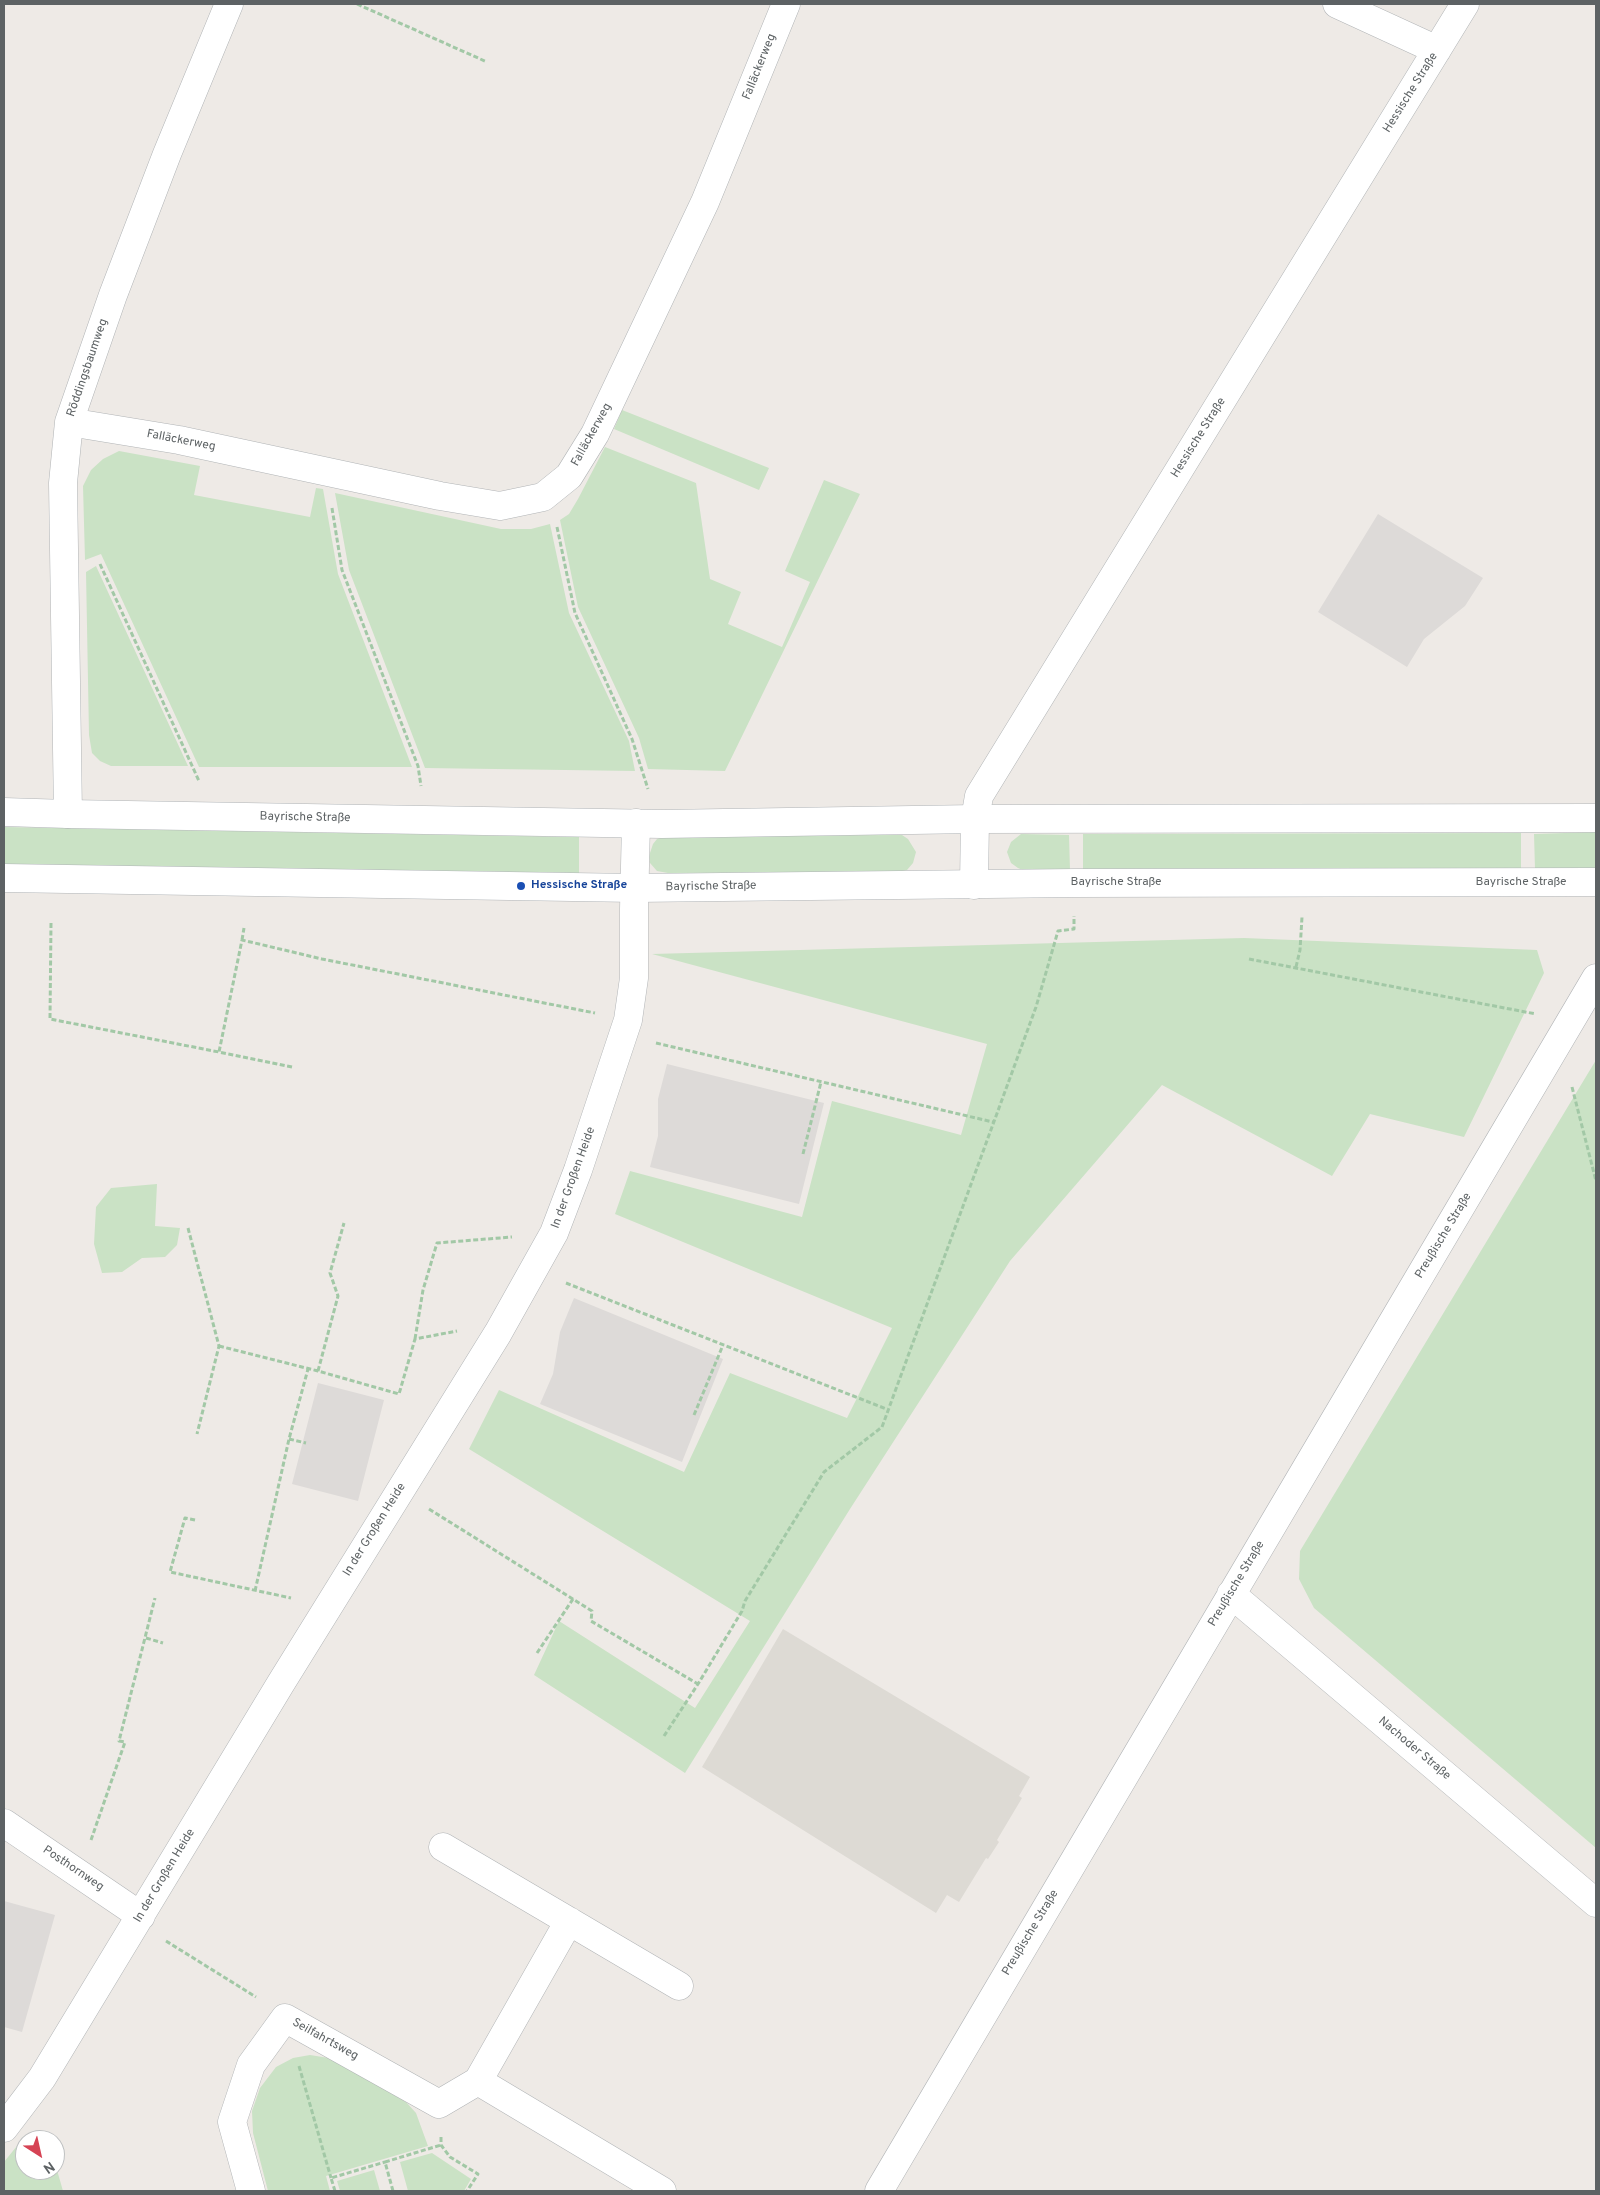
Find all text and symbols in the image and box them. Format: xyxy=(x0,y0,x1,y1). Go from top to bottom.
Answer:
street label: Falläckerweg xyxy=(740,32,780,102)
street label: Hessische Straße xyxy=(1381,50,1441,136)
street label: Röddingsbaumweg xyxy=(64,317,112,419)
street label: Hessische Straße xyxy=(1169,395,1229,481)
street label: Falläckerweg xyxy=(569,401,615,469)
street label: Falläckerweg xyxy=(145,427,217,455)
street label: Bayrische Straße xyxy=(259,810,351,826)
street label: Bayrische Straße xyxy=(1070,876,1162,890)
street label: Bayrische Straße xyxy=(1475,876,1567,890)
place label: Hessische Straße xyxy=(531,879,627,893)
street label: Bayrische Straße xyxy=(665,879,757,895)
marker: Hessische Straße xyxy=(515,880,527,892)
street label: In der Großen Heide xyxy=(549,1125,599,1231)
street label: Preußische Straße xyxy=(1413,1190,1475,1282)
street label: In der Großen Heide xyxy=(341,1481,409,1579)
street label: Preußische Straße xyxy=(1206,1538,1268,1630)
street label: Nachoder Straße xyxy=(1375,1714,1453,1784)
street label: In der Großen Heide xyxy=(131,1826,199,1926)
street label: Posthornweg xyxy=(40,1843,106,1895)
street label: Preußische Straße xyxy=(1000,1887,1062,1979)
street label: Seilfahrtsweg xyxy=(289,2016,361,2064)
north arrow xyxy=(15,2130,65,2180)
text: N xyxy=(39,2157,57,2177)

